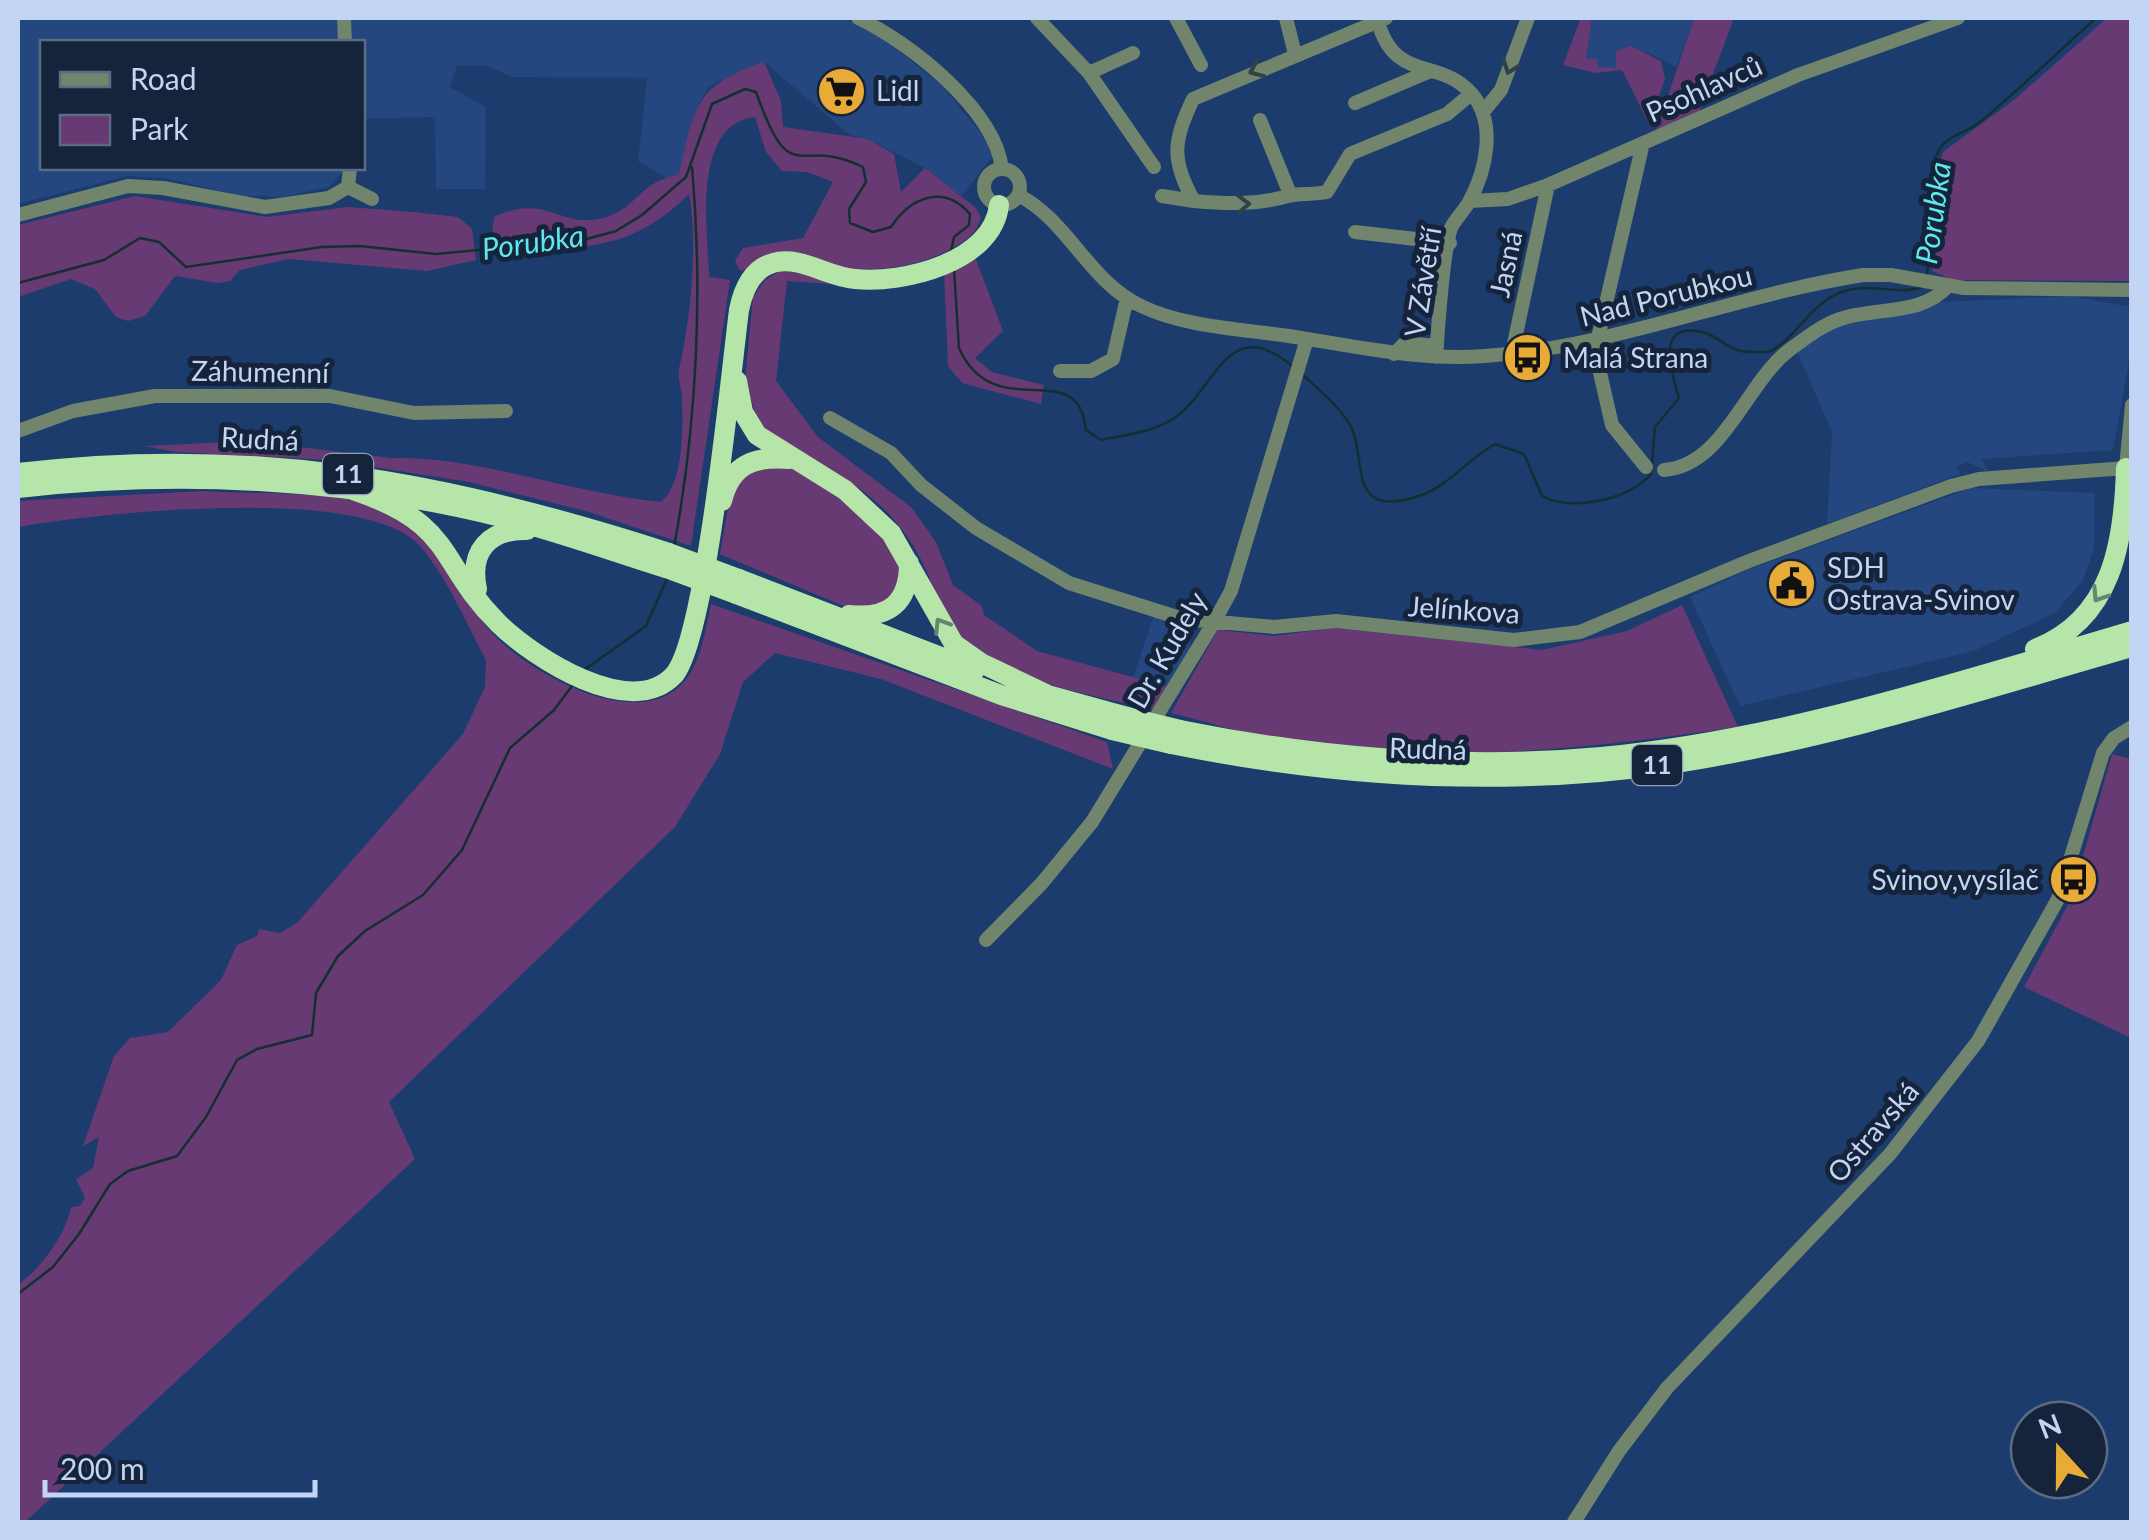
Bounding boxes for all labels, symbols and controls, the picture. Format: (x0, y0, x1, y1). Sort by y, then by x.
legend (40, 40, 365, 170)
street label: Psohlavců (1640, 47, 1767, 129)
one-way arrow (1501, 58, 1522, 75)
one-way arrow (1248, 59, 1266, 79)
text: Road (130, 60, 197, 96)
supermarket icon: Lidl (815, 65, 867, 117)
place label: Lidl (876, 73, 919, 107)
text: Park (130, 110, 189, 146)
water label: Porubka (1907, 159, 1957, 266)
one-way arrow (1236, 193, 1252, 214)
water label: Porubka (479, 216, 586, 266)
street label: V Závětří (1397, 223, 1448, 339)
street label: Jasná (1481, 228, 1529, 300)
street label: Nad Porubkou (1576, 257, 1755, 333)
bus stop icon: Malá Strana (1502, 332, 1554, 384)
place label: Malá Strana (1563, 340, 1708, 374)
street label: Záhumenní (191, 353, 330, 389)
street label: Rudná (220, 419, 300, 457)
road number: 11 (323, 454, 373, 494)
place label: SDH Ostrava-Svinov (1827, 550, 2015, 616)
public building icon: SDH Ostrava-Svinov (1766, 558, 1818, 610)
one-way arrow (2093, 583, 2111, 602)
street label: Dr. Kudely (1119, 585, 1213, 714)
street label: Jelínkova (1407, 588, 1521, 630)
one-way arrow (935, 618, 954, 636)
street label: Rudná (1389, 730, 1468, 766)
road number: 11 (1632, 745, 1682, 785)
bus stop icon: Svinov,vysílač (2048, 854, 2100, 906)
place label: Svinov,vysílač (1872, 862, 2039, 896)
street label: Ostravská (1819, 1074, 1925, 1189)
north arrow (2009, 1400, 2109, 1500)
text: N (2034, 1406, 2066, 1445)
scale bar (45, 1435, 315, 1497)
text: 200 m (60, 1450, 145, 1486)

